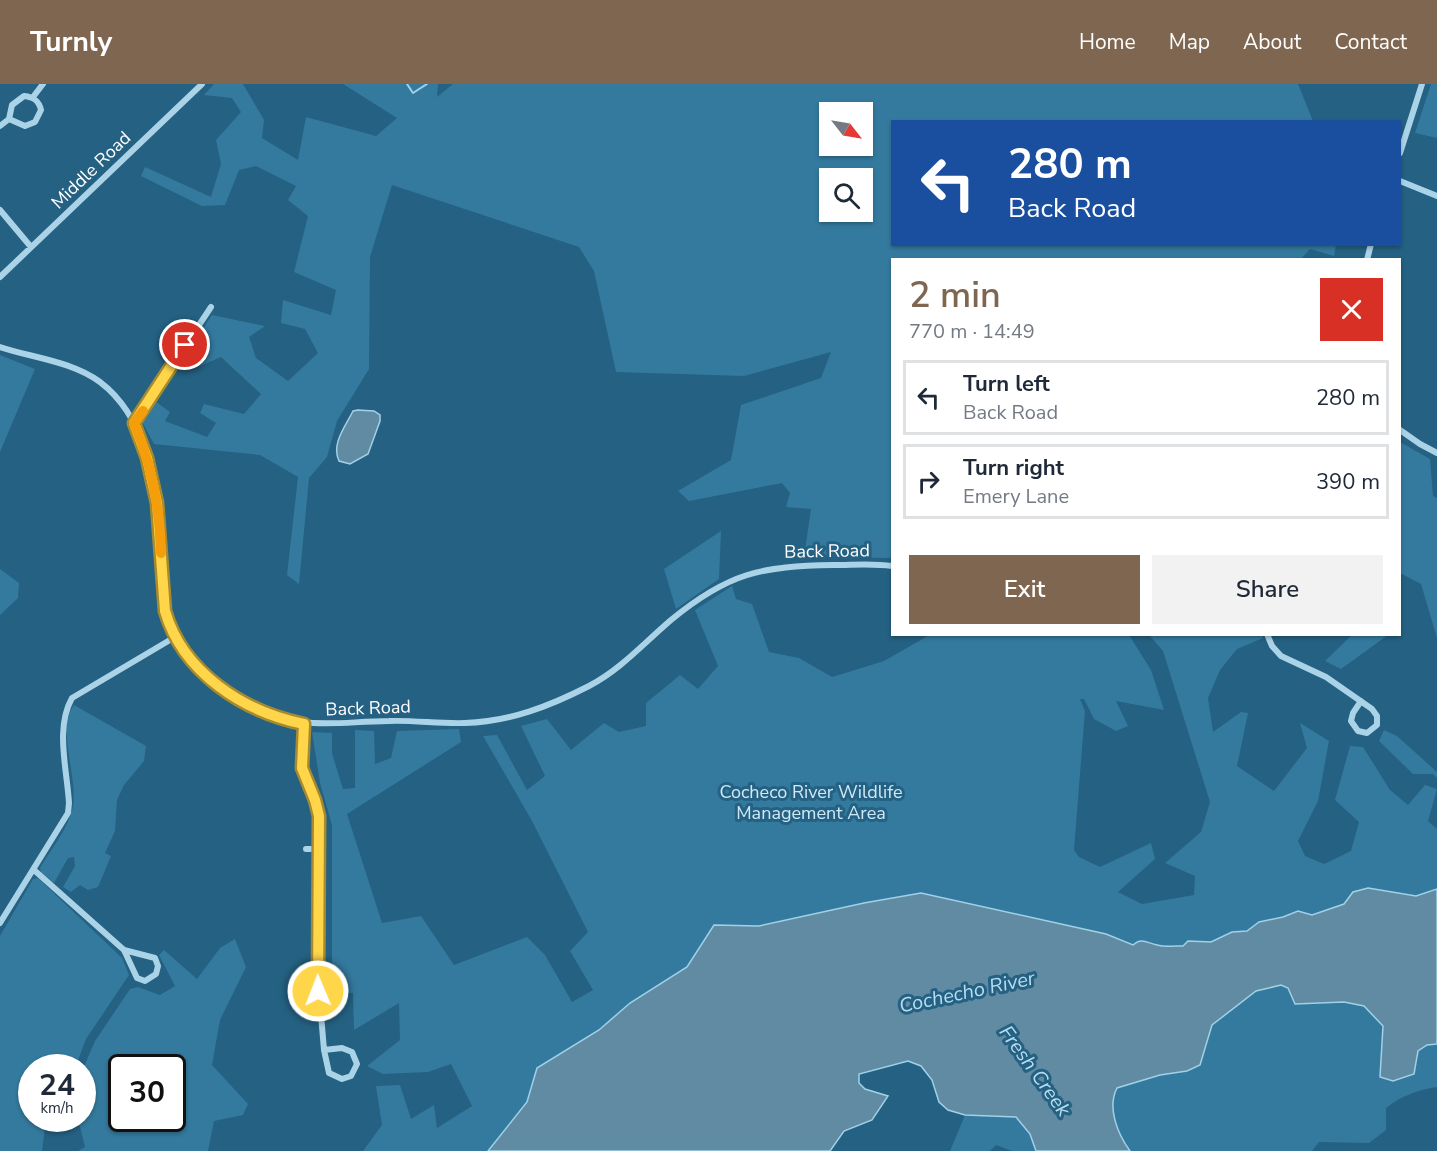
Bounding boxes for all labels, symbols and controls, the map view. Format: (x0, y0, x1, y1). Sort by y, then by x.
text: Turnly (30, 23, 112, 61)
text: Home (1079, 28, 1136, 56)
text: Map (1169, 28, 1210, 56)
text: About (1243, 28, 1301, 56)
text: Contact (1334, 28, 1407, 56)
north arrow (819, 102, 873, 156)
map controls (819, 102, 873, 222)
street label: Middle Road (46, 126, 136, 214)
text: 280 m (1008, 136, 1132, 193)
icon: left (909, 144, 987, 222)
button: search (819, 168, 873, 222)
text: Back Road (1008, 190, 1136, 227)
text: 2 min (909, 271, 1001, 320)
button: close (1320, 278, 1383, 341)
text: 770 m · 14:49 (909, 318, 1035, 345)
pin (159, 319, 210, 370)
icon: arrive (168, 328, 201, 361)
text: Turn left (963, 369, 1050, 399)
icon: left (912, 381, 945, 414)
text: 280 m (1316, 383, 1380, 413)
text: Back Road (963, 399, 1058, 426)
text: Turn right (963, 453, 1064, 483)
icon: right (912, 465, 945, 498)
text: 390 m (1316, 467, 1380, 497)
text: Emery Lane (963, 483, 1069, 510)
street label: Back Road (784, 538, 870, 564)
button: Exit (909, 555, 1140, 624)
button: Share (1152, 555, 1383, 624)
street label: Back Road (325, 695, 411, 721)
park label: Cocheco River Wildlife Management Area (720, 780, 902, 825)
position arrow (286, 959, 350, 1023)
water label: Cochecho River (897, 964, 1038, 1020)
water label: Fresh Creek (993, 1020, 1078, 1123)
speed limit sign: 30 (108, 1054, 186, 1132)
text: 24 (39, 1065, 75, 1106)
text: km/h (40, 1098, 74, 1118)

